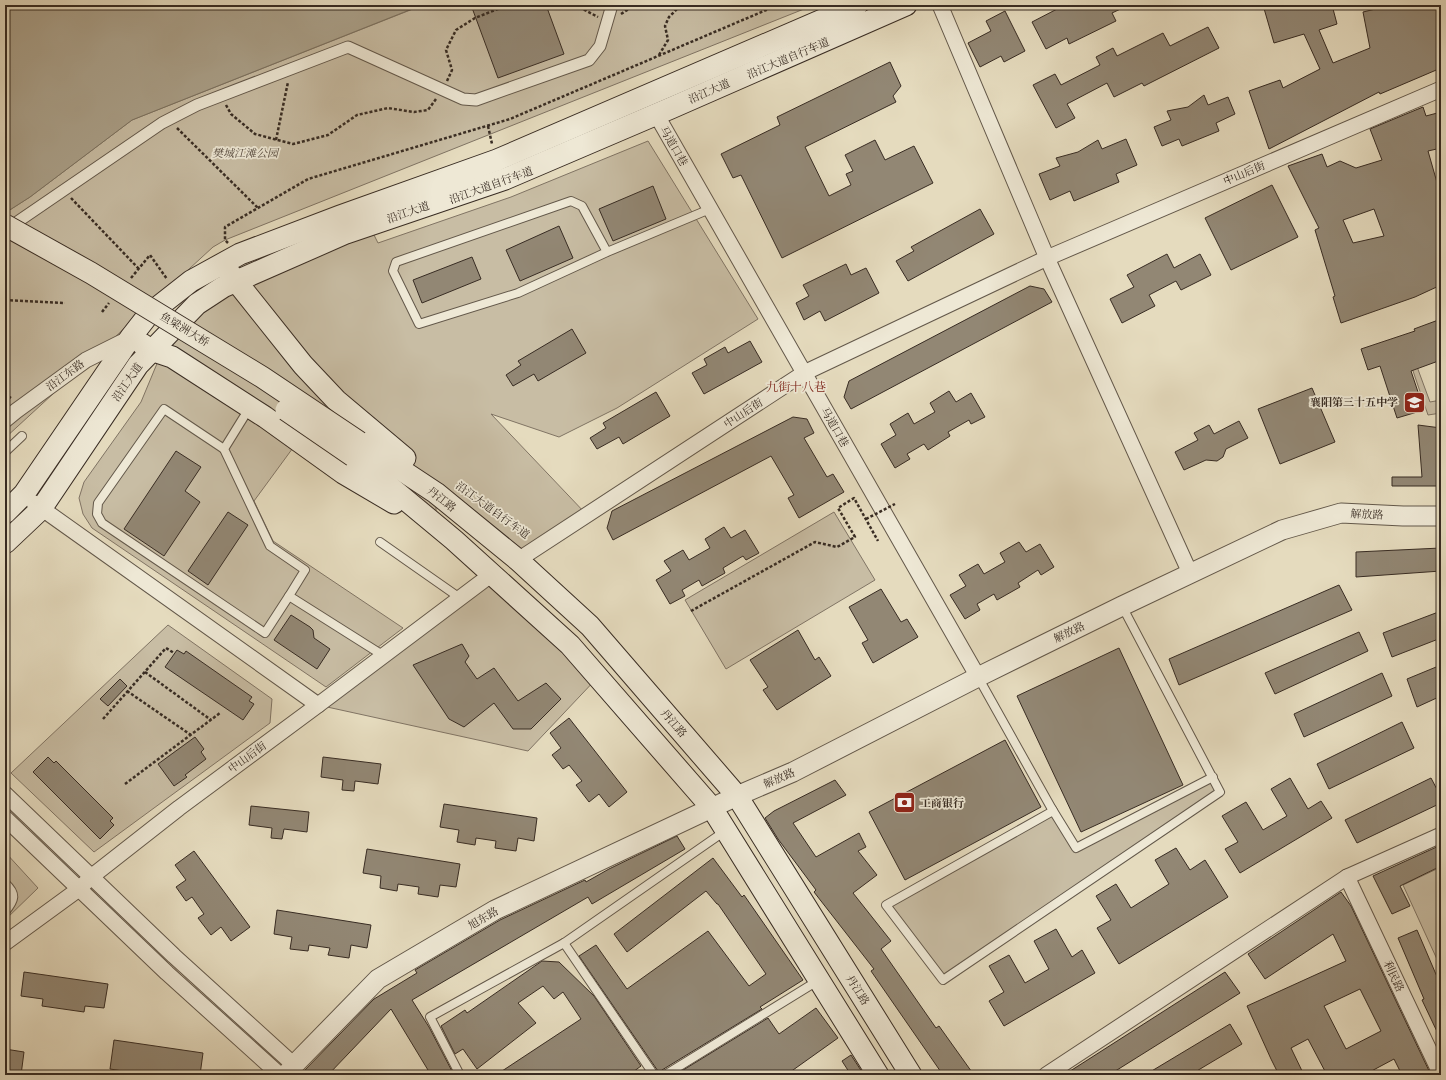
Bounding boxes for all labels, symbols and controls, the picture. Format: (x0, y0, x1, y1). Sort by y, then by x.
street label: 沿江大道自行车道 (745, 34, 831, 82)
street label: 沿江大道 (686, 76, 732, 106)
street label: 马道口巷 (657, 123, 691, 169)
park label: 樊城江滩公园 (212, 146, 280, 160)
street label: 中山后街 (1221, 158, 1267, 188)
street label: 沿江大道自行车道 (447, 163, 535, 207)
street label: 沿江大道 (385, 198, 431, 226)
street label: 鱼梁洲大桥 (158, 309, 212, 349)
street label: 沿江东路 (43, 356, 87, 394)
street label: 沿江大道 (109, 360, 145, 404)
district label: 九街十八巷 (766, 379, 826, 394)
school or university icon: 襄阳第三十五中学 (1401, 389, 1427, 415)
street label: 中山后街 (721, 395, 765, 431)
place label: 襄阳第三十五中学 (1310, 395, 1398, 409)
street label: 马道口巷 (818, 404, 852, 450)
street label: 沿江大道自行车道 (453, 478, 533, 542)
street label: 丹江路 (425, 483, 459, 515)
street label: 解放路 (1350, 506, 1384, 522)
street label: 解放路 (1051, 618, 1087, 646)
street label: 丹江路 (658, 706, 690, 740)
street label: 中山后街 (225, 738, 269, 776)
street label: 解放路 (761, 765, 797, 791)
bank icon: 工商银行 (891, 790, 917, 816)
place label: 工商银行 (920, 796, 964, 810)
street label: 旭东路 (465, 904, 501, 932)
street label: 利民路 (1381, 958, 1407, 994)
street label: 丹江路 (843, 972, 873, 1008)

